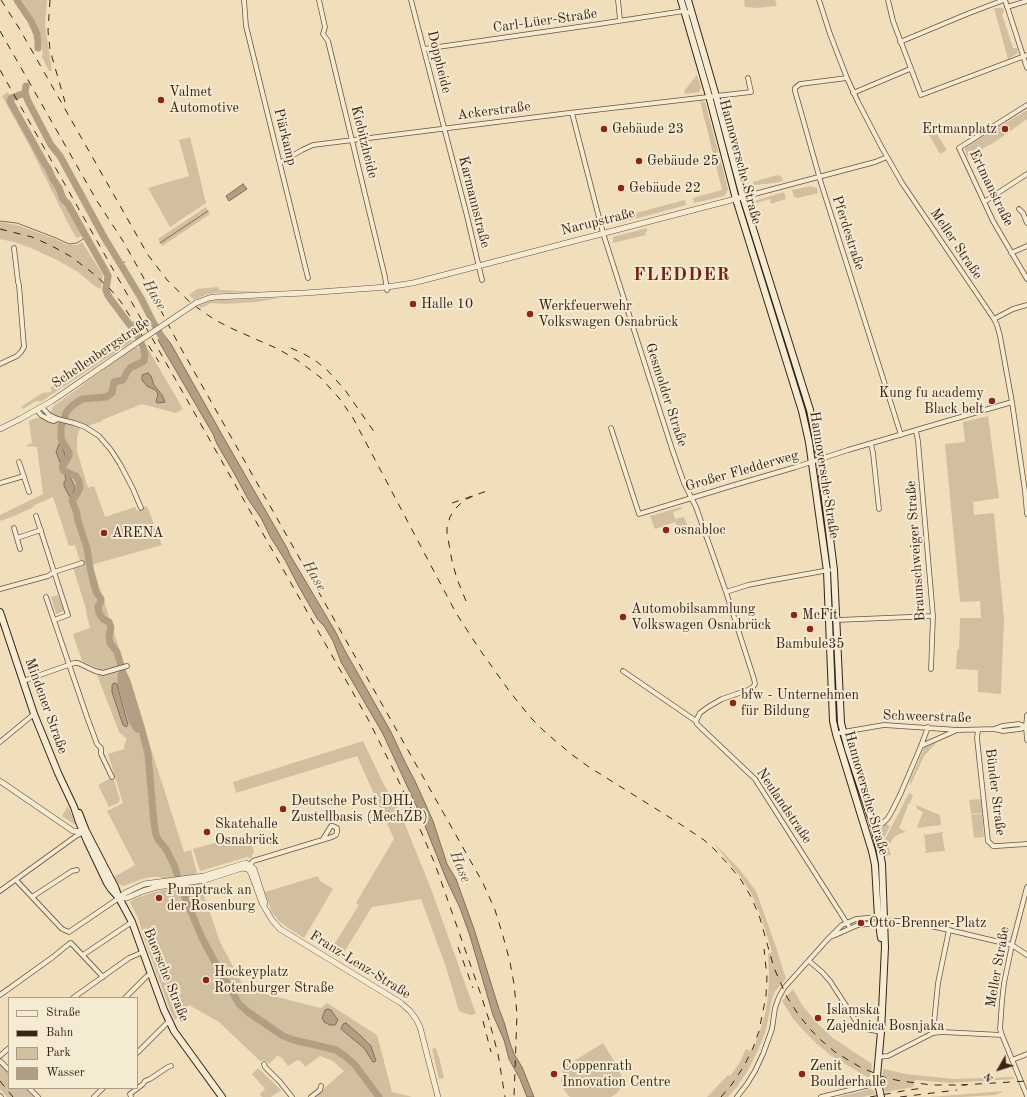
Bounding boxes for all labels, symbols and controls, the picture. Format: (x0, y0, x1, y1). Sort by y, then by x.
street label: Carl-Lüer-Straße (492, 5, 598, 37)
street label: Doppheide (423, 29, 455, 95)
place label: Valmet Automotive (169, 84, 239, 116)
marker: Valmet Automotive (156, 95, 166, 105)
street label: Ackerstraße (456, 98, 532, 124)
street label: Hannoversche Straße (715, 98, 765, 226)
street label: Kiebitzheide (347, 104, 381, 180)
street label: Piärkamp (270, 107, 300, 167)
place label: Gebäude 23 (612, 121, 684, 137)
place label: Ertmanplatz (922, 121, 997, 137)
marker: Gebäude 23 (599, 124, 609, 134)
marker: Ertmanplatz (1000, 124, 1010, 134)
street label: Ertmanstraße (965, 147, 1017, 229)
place label: Gebäude 25 (647, 153, 719, 169)
street label: Karmannstraße (455, 154, 493, 250)
marker: Gebäude 25 (634, 156, 644, 166)
place label: Gebäude 22 (629, 180, 701, 196)
marker: Gebäude 22 (616, 183, 626, 193)
street label: Pferdestraße (828, 194, 868, 272)
street label: Narupstraße (559, 205, 637, 239)
street label: Meller Straße (926, 205, 986, 283)
district label: FLEDDER (633, 264, 731, 286)
water label: Hase (138, 276, 170, 314)
place label: Halle 10 (421, 296, 473, 312)
place label: Werkfeuerwehr Volkswagen Osnabrück (538, 298, 678, 330)
marker: Halle 10 (408, 299, 418, 309)
marker: Werkfeuerwehr Volkswagen Osnabrück (525, 309, 535, 319)
street label: Schellenbergstraße (49, 314, 153, 392)
street label: Gesmolder Straße (641, 341, 691, 449)
place label: Kung fu academy Black belt (879, 385, 984, 418)
marker: Kung fu academy Black belt (987, 396, 997, 406)
street label: Hannoversche Straße (806, 410, 842, 540)
street label: Großer Fledderweg (683, 447, 801, 495)
street label: Braunschweiger Straße (903, 480, 929, 622)
place label: osnabloc (674, 522, 725, 538)
place label: ARENA (112, 525, 163, 541)
marker: osnabloc (661, 525, 671, 535)
marker: ARENA (99, 528, 109, 538)
water label: Hase (298, 557, 330, 595)
place label: Automobilsammlung Volkswagen Osnabrück (631, 601, 771, 634)
place label: McFit (802, 607, 838, 623)
marker: McFit (789, 610, 799, 620)
marker: Automobilsammlung Volkswagen Osnabrück (618, 612, 628, 622)
marker: Bambule35 (805, 624, 815, 634)
place label: Bambule35 (776, 636, 844, 652)
street label: Mindener Straße (21, 656, 71, 756)
place label: bfw - Unternehmen für Bildung (741, 687, 859, 720)
marker: bfw - Unternehmen für Bildung (728, 698, 738, 708)
street label: Schweerstraße (882, 707, 972, 727)
street label: Hannoversche Straße (840, 729, 892, 857)
street label: Bünder Straße (981, 747, 1009, 837)
street label: Neulandstraße (753, 765, 815, 847)
place label: Deutsche Post DHL Zustellbasis (MechZB) (291, 793, 428, 826)
marker: Deutsche Post DHL Zustellbasis (MechZB) (278, 804, 288, 814)
place label: Skatehalle Osnabrück (215, 816, 279, 848)
marker: Skatehalle Osnabrück (202, 827, 212, 837)
water label: Hase (445, 849, 475, 885)
place label: Pumptrack an der Rosenburg (167, 882, 255, 914)
marker: Pumptrack an der Rosenburg (154, 893, 164, 903)
place label: Otto-Brenner-Platz (869, 915, 986, 931)
marker: Otto-Brenner-Platz (856, 918, 866, 928)
street label: Meller Straße (983, 925, 1013, 1009)
street label: Buersche Straße (140, 926, 192, 1024)
street label: Franz-Lenz-Straße (306, 927, 414, 1003)
place label: Hockeyplatz Rotenburger Straße (214, 964, 334, 996)
marker: Hockeyplatz Rotenburger Straße (201, 975, 211, 985)
legend (8, 997, 138, 1089)
place label: Islamska Zajednica Bosnjaka (826, 1002, 944, 1034)
text: Straße (46, 1007, 80, 1019)
marker: Islamska Zajednica Bosnjaka (813, 1013, 823, 1023)
text: Bahn (46, 1027, 73, 1039)
text: Park (46, 1047, 71, 1059)
north arrow (979, 1049, 1019, 1089)
place label: Coppenrath Innovation Centre (562, 1058, 670, 1090)
place label: Zenit Boulderhalle (810, 1058, 886, 1090)
text: Wasser (46, 1067, 85, 1079)
marker: Coppenrath Innovation Centre (549, 1069, 559, 1079)
marker: Zenit Boulderhalle (797, 1069, 807, 1079)
text: N (982, 1070, 996, 1084)

